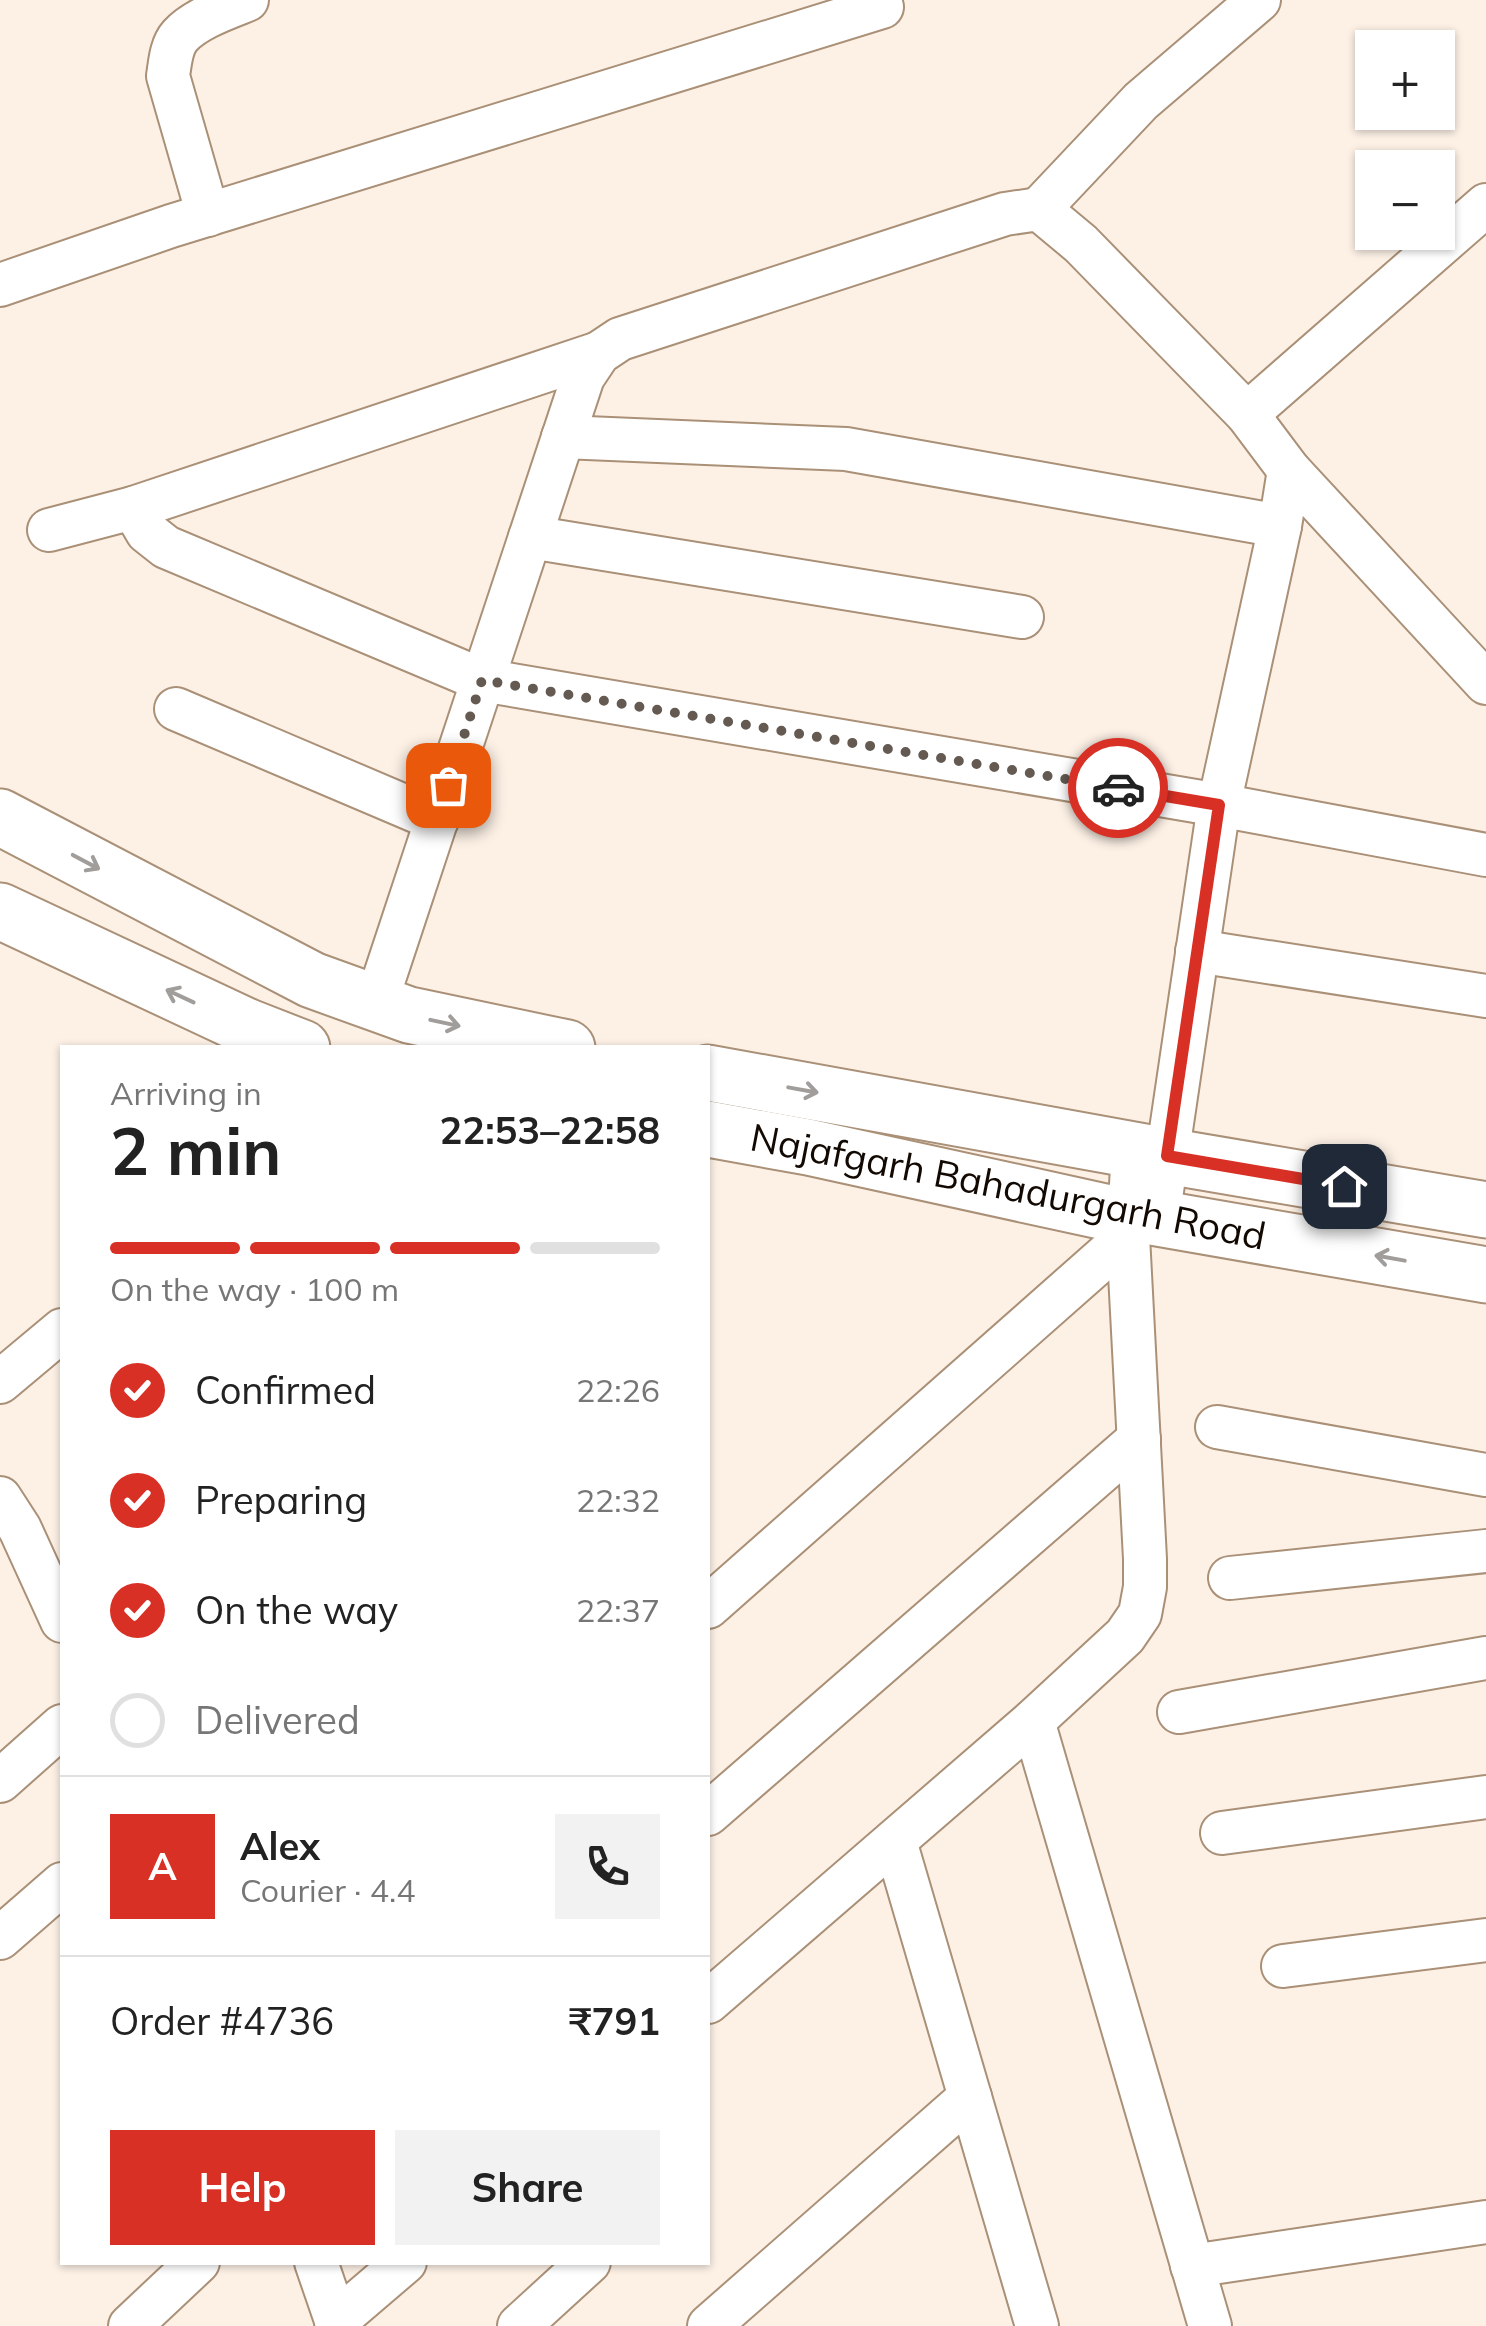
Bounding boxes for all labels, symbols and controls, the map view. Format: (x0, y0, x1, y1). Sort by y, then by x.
map controls (1355, 30, 1455, 250)
button: + (1355, 30, 1455, 130)
button: − (1355, 150, 1455, 250)
courier (1068, 738, 1168, 838)
pin (406, 743, 491, 828)
icon: bag (421, 758, 476, 813)
icon: car (1091, 761, 1146, 816)
one-way arrow (71, 853, 101, 872)
one-way arrow (166, 985, 196, 1004)
one-way arrow (428, 1015, 460, 1033)
text: Arriving in (110, 1073, 262, 1113)
one-way arrow (787, 1081, 819, 1100)
text: 22:53–22:58 (440, 1106, 660, 1154)
text: 2 min (110, 1110, 281, 1191)
street label: Najafgarh Bahadurgarh Road (746, 1112, 1270, 1260)
pin (1302, 1144, 1387, 1229)
icon: home (1317, 1159, 1372, 1214)
one-way arrow (1374, 1248, 1407, 1267)
text: On the way · 100 m (110, 1269, 399, 1309)
icon: check (110, 1363, 165, 1418)
text: Confirmed (195, 1366, 376, 1414)
text: 22:26 (576, 1370, 660, 1410)
icon: check (110, 1473, 165, 1528)
text: Preparing (195, 1476, 367, 1524)
text: 22:32 (576, 1480, 660, 1520)
icon: check (110, 1583, 165, 1638)
text: On the way (195, 1586, 398, 1634)
text: 22:37 (576, 1590, 660, 1630)
text: Delivered (195, 1696, 360, 1744)
button: phone (555, 1814, 660, 1919)
text: Alex (240, 1822, 320, 1870)
text: A (148, 1842, 177, 1890)
text: Courier · 4.4 (240, 1870, 416, 1910)
text: Order #4736 (110, 1997, 334, 2045)
text: ₹791 (569, 1997, 660, 2045)
button: Help (110, 2130, 375, 2245)
button: Share (395, 2130, 660, 2245)

